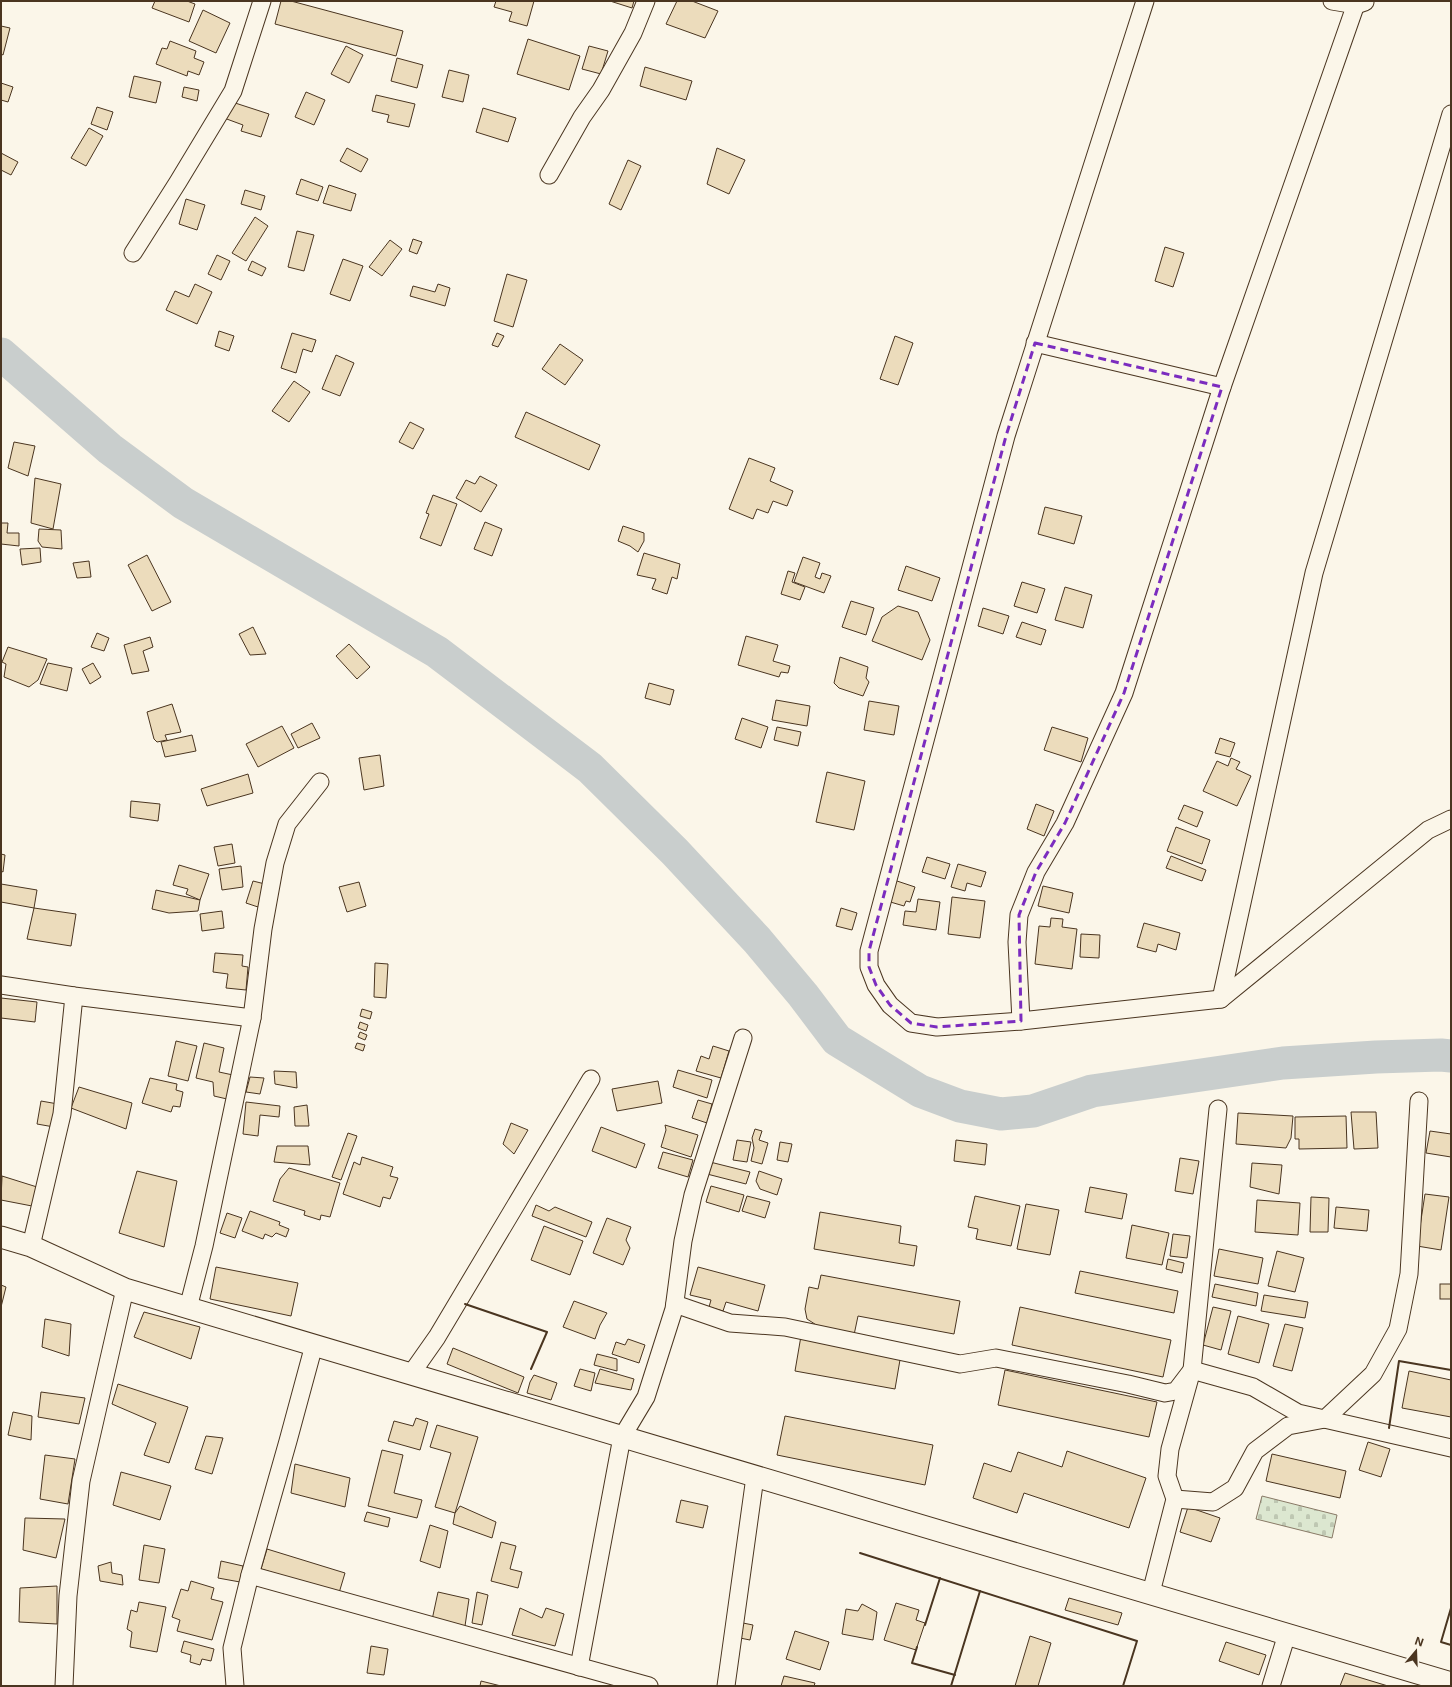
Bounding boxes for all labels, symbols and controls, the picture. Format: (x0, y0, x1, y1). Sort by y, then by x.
north arrow (1396, 1631, 1436, 1671)
text: N (1413, 1634, 1426, 1650)

